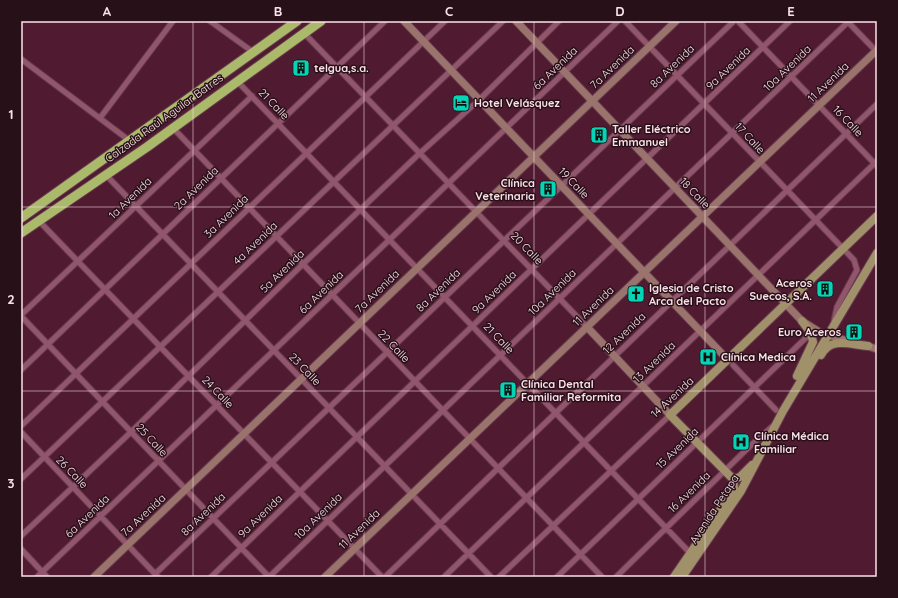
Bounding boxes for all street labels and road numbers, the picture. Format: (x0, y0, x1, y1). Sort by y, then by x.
street label: 8a Avenida (647, 41, 697, 91)
street label: 7a Avenida (587, 42, 637, 92)
street label: 10a Avenida (760, 42, 814, 94)
street label: 6a Avenida (530, 43, 580, 93)
street label: 9a Avenida (703, 43, 753, 93)
street label: 11 Avenida (804, 59, 852, 105)
street label: Calzada Raúl Aguilar Batres (102, 71, 226, 165)
street label: 21 Calle (256, 85, 292, 123)
street label: 16 Calle (830, 102, 866, 140)
street label: 17 Calle (732, 119, 768, 157)
street label: 2a Avenida (171, 163, 221, 213)
street label: 19 Calle (556, 164, 592, 202)
street label: 1a Avenida (106, 174, 154, 222)
street label: 18 Calle (677, 174, 713, 212)
street label: 3a Avenida (201, 191, 251, 241)
street label: 4a Avenida (230, 218, 280, 268)
street label: 20 Calle (508, 229, 546, 267)
street label: 5a Avenida (257, 246, 307, 296)
street label: 8a Avenida (413, 265, 463, 315)
street label: 7a Avenida (352, 266, 402, 316)
street label: 10a Avenida (525, 266, 579, 318)
street label: 6a Avenida (296, 267, 346, 317)
street label: 9a Avenida (469, 267, 519, 317)
street label: 11 Avenida (569, 283, 617, 329)
street label: 12 Avenida (600, 309, 648, 357)
street label: 21 Calle (481, 319, 517, 357)
street label: 22 Calle (375, 327, 413, 365)
street label: 13 Avenida (630, 338, 678, 386)
street label: 23 Calle (286, 350, 324, 388)
street label: 24 Calle (199, 373, 237, 411)
street label: 14 Avenida (648, 374, 696, 420)
street label: 25 Calle (133, 421, 171, 459)
street label: 15 Avenida (653, 424, 701, 472)
street label: 26 Calle (53, 453, 91, 491)
street label: 16 Avenida (665, 468, 713, 516)
street label: Avenida Petapa (686, 472, 742, 546)
street label: 8a Avenida (178, 489, 228, 539)
street label: 10a Avenida (291, 490, 345, 542)
street label: 6a Avenida (62, 491, 112, 541)
street label: 7a Avenida (118, 491, 168, 539)
street label: 9a Avenida (235, 491, 285, 541)
street label: 11 Avenida (335, 506, 383, 552)

